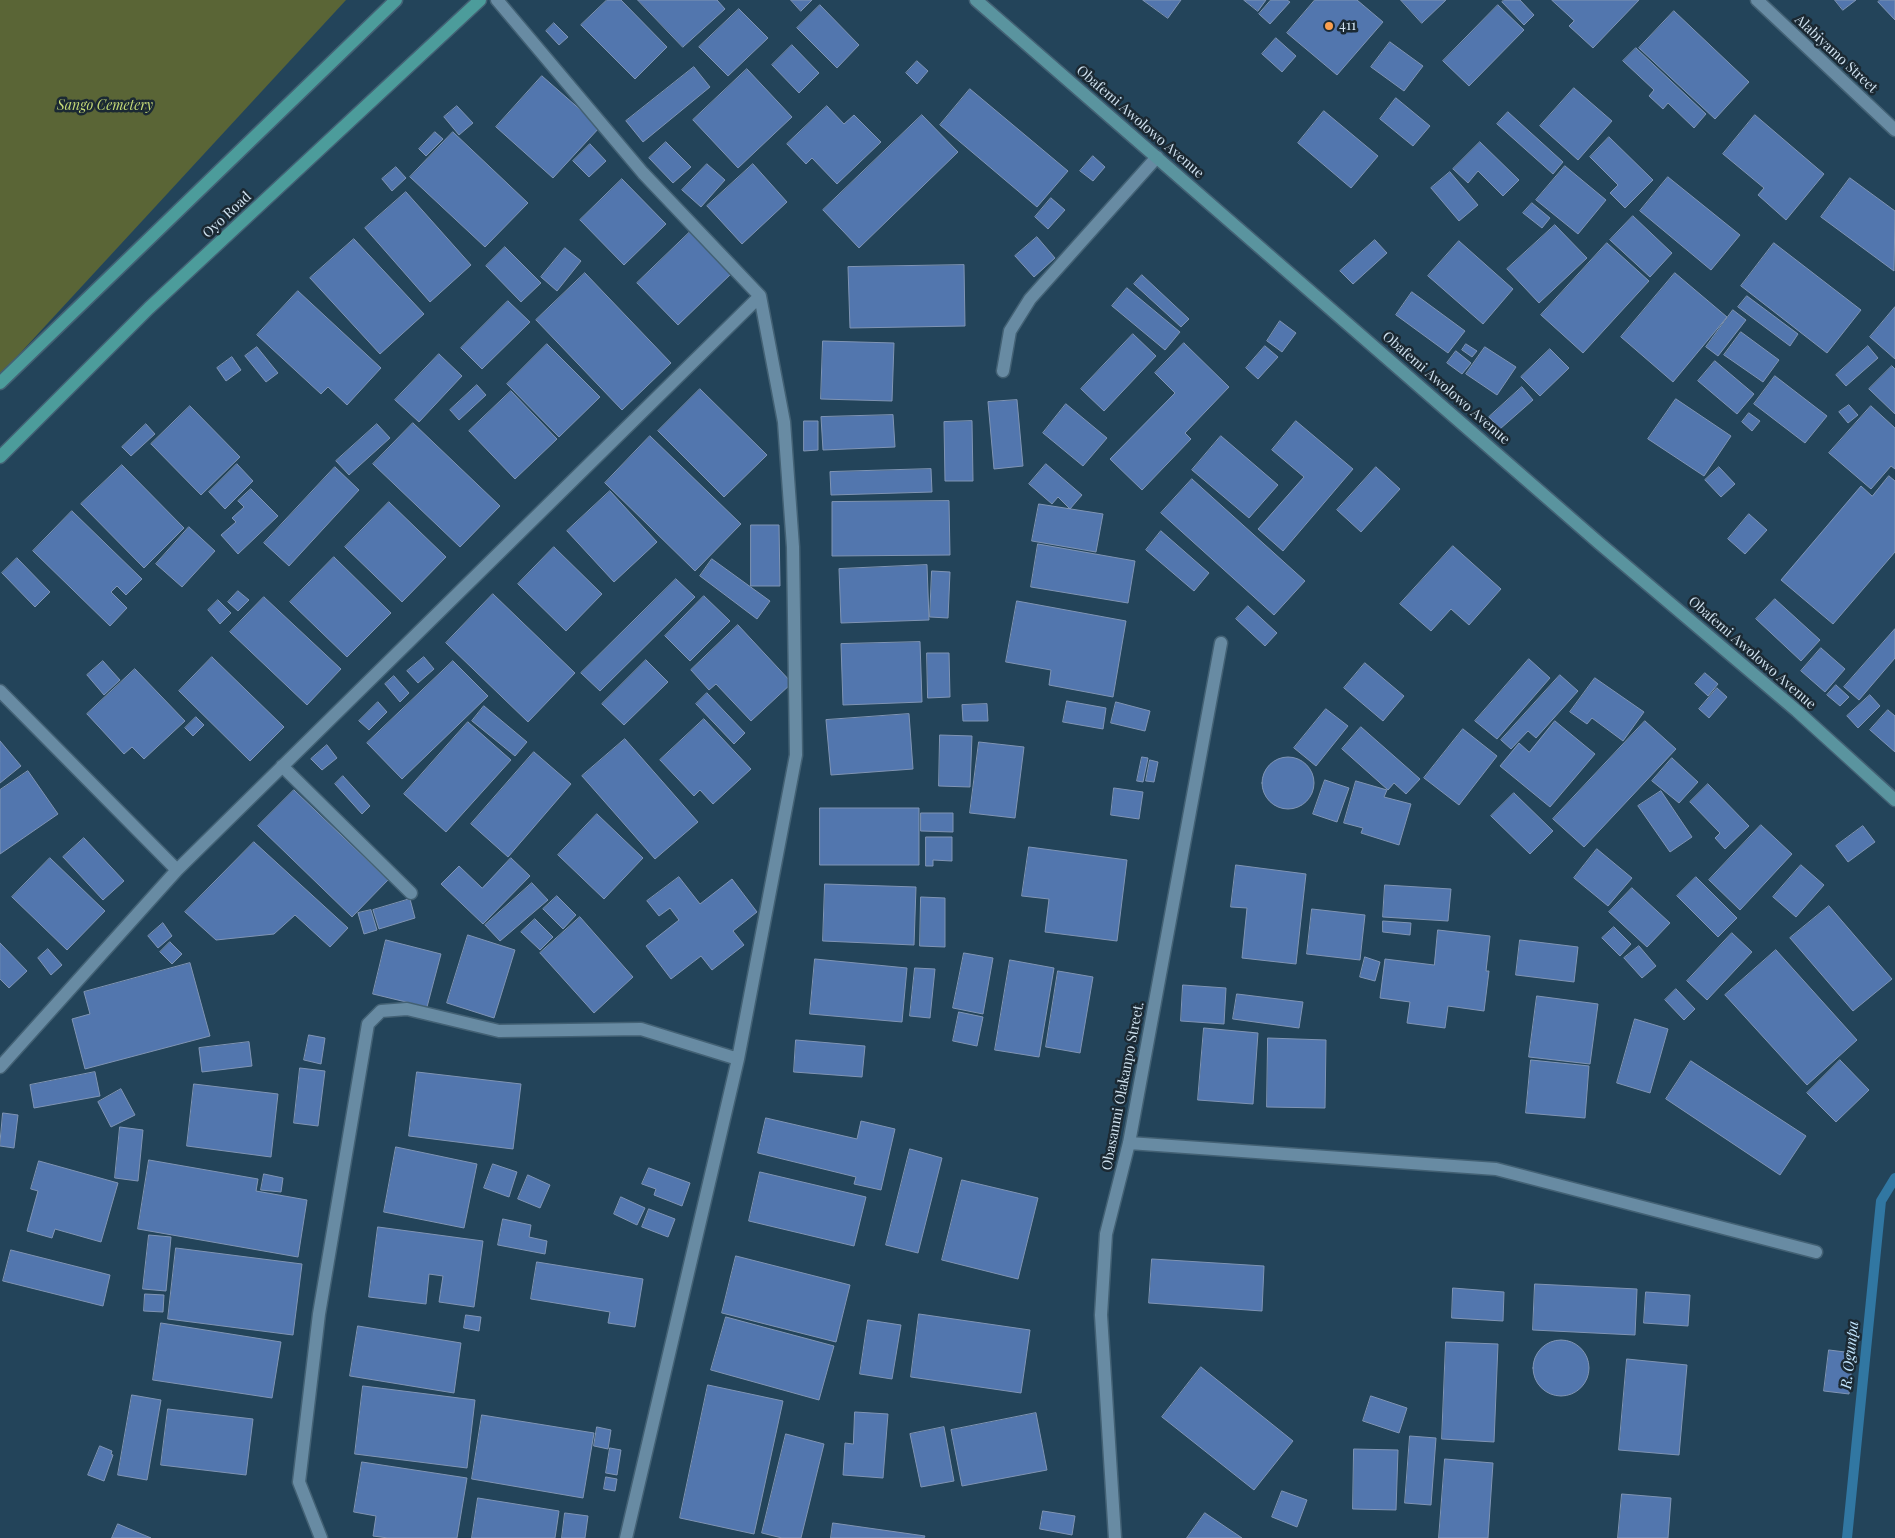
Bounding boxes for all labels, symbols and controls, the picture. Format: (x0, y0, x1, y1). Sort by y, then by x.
street label: Alabiyamo Street (1791, 11, 1881, 97)
place label: 411 (1339, 18, 1356, 34)
marker: 411 (1323, 20, 1335, 32)
street label: Obafemi Awolowo Avenue (1073, 62, 1207, 182)
park label: Sango Cemetery (57, 98, 153, 114)
street label: Oyo Road (199, 188, 255, 242)
street label: Obafemi Awolowo Avenue (1379, 328, 1513, 448)
street label: Obafemi Awolowo Avenue (1685, 593, 1819, 713)
street label: Obasanmi Olakanpo Street. (1098, 1000, 1148, 1172)
water label: R. Ogunpa (1837, 1320, 1863, 1390)

